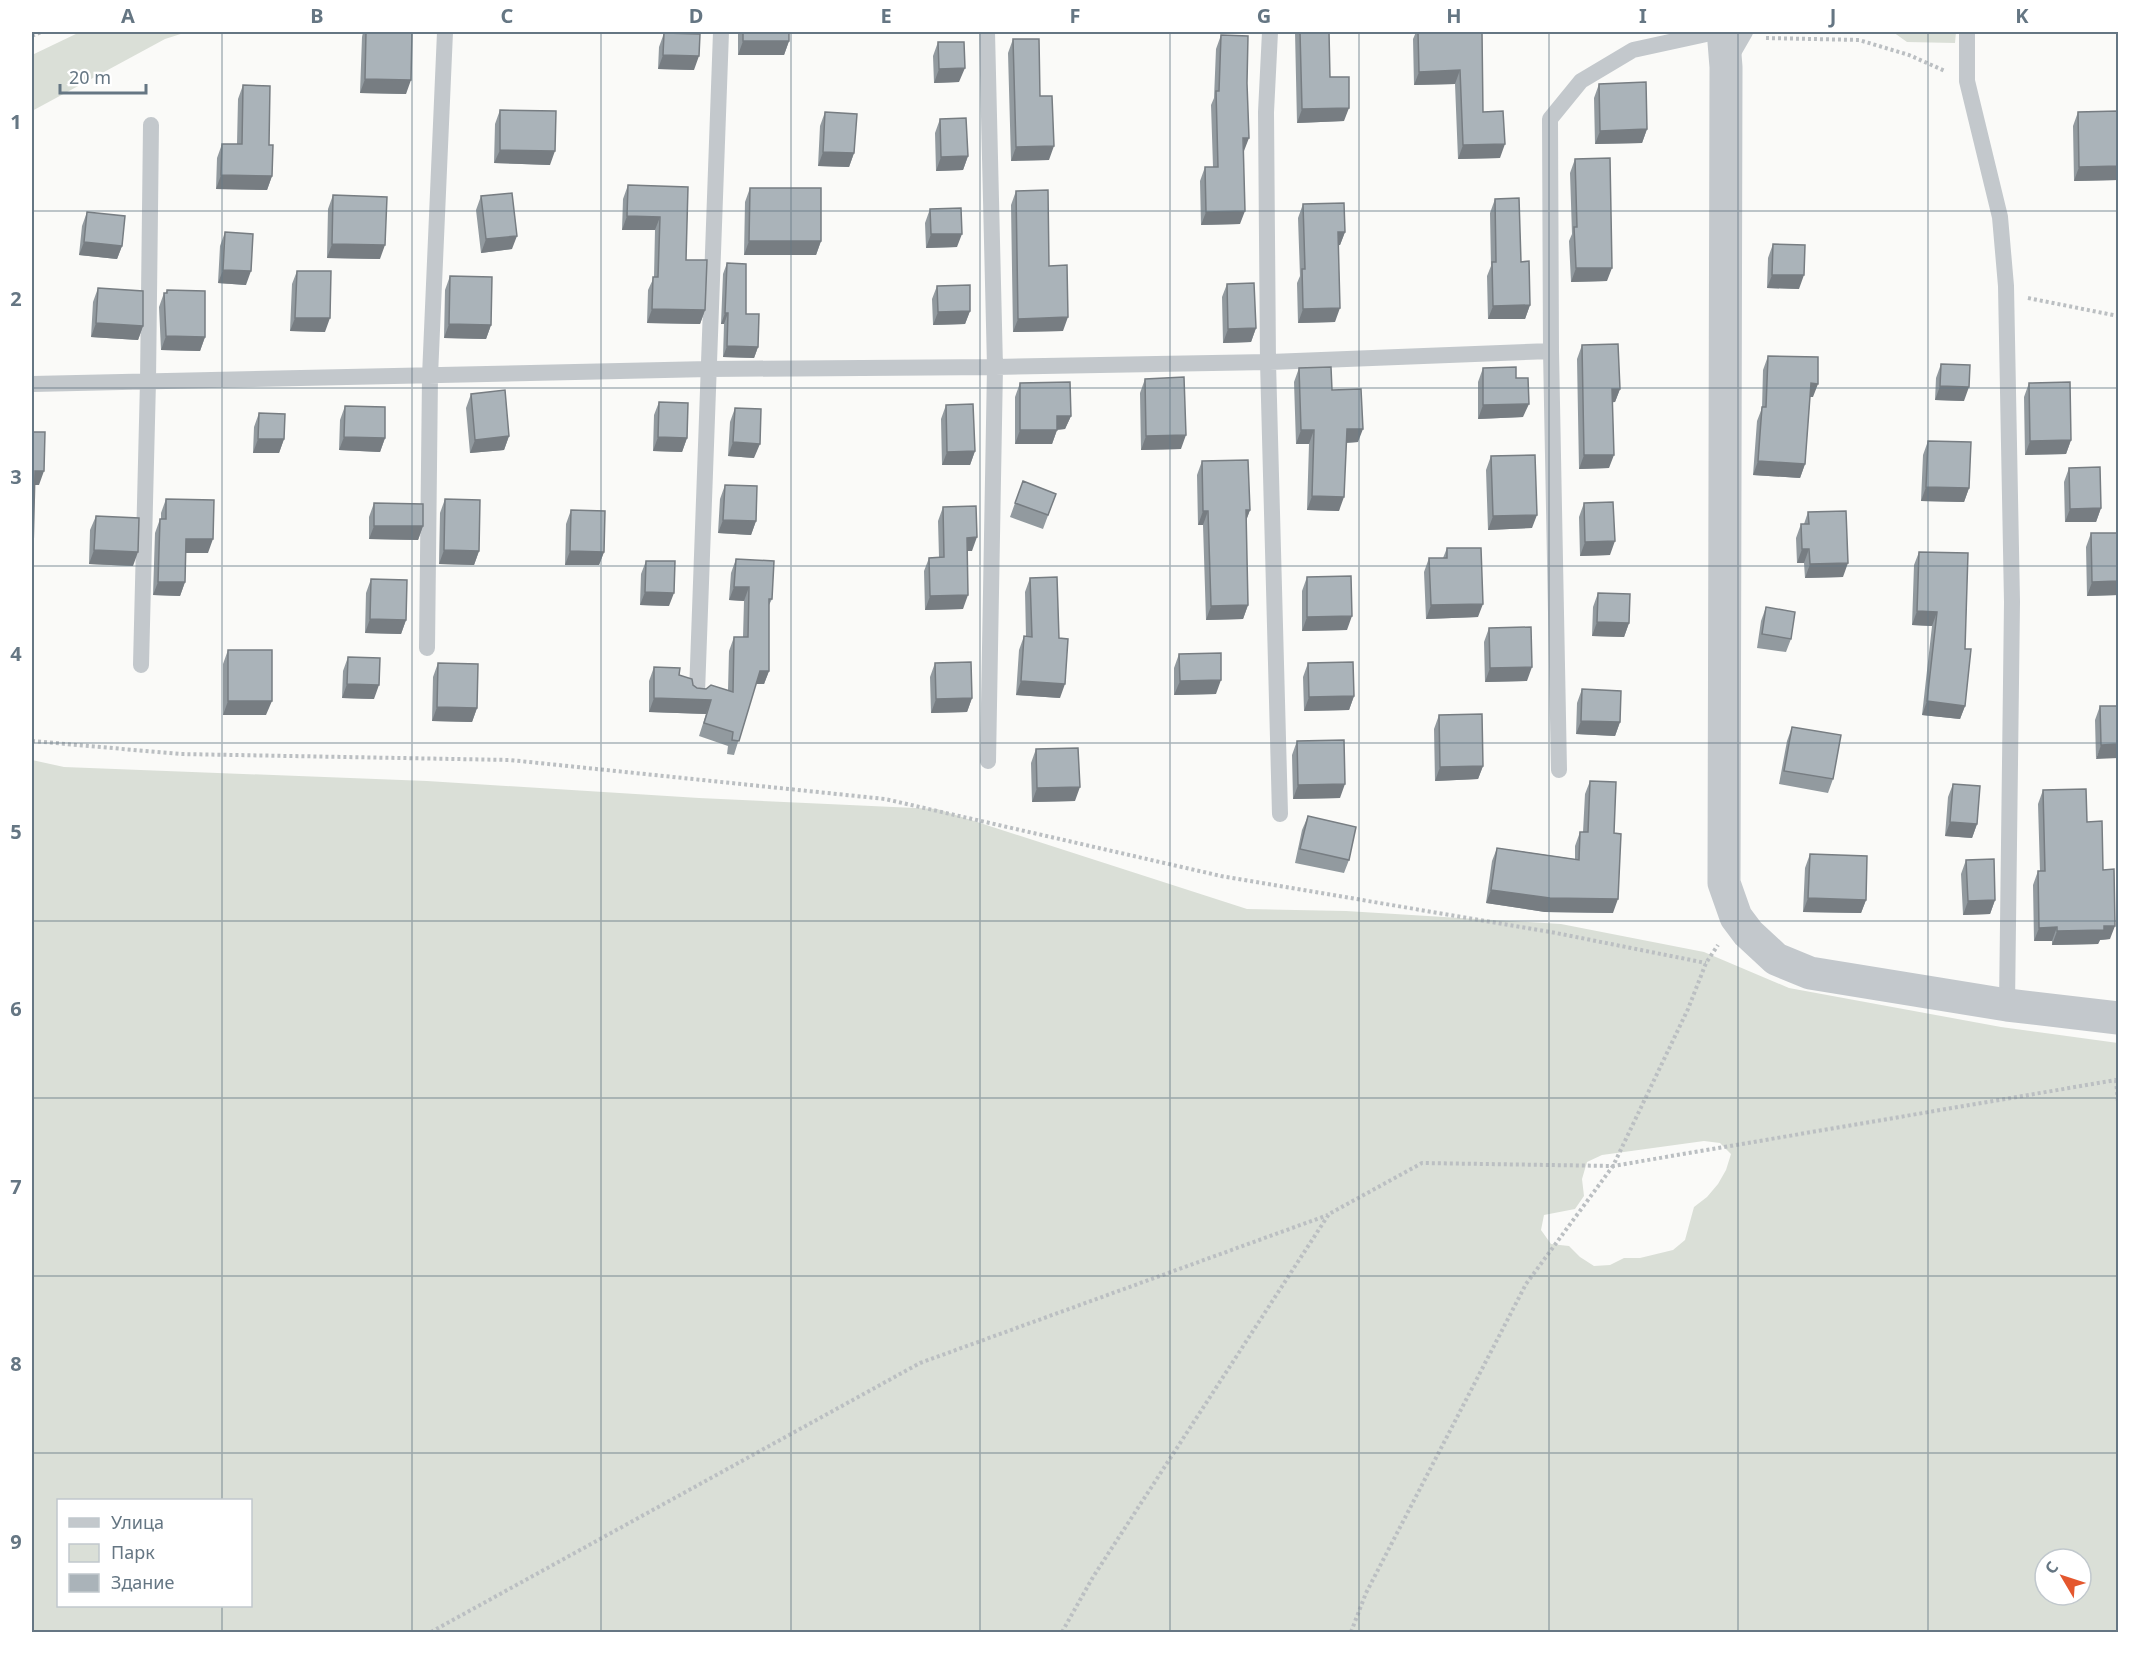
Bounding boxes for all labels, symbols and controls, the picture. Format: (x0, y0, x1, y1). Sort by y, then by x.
text: A (121, 2, 135, 29)
text: B (310, 2, 324, 29)
text: C (501, 2, 514, 29)
text: D (689, 2, 703, 29)
text: E (880, 2, 892, 29)
text: F (1070, 2, 1080, 29)
text: G (1257, 2, 1271, 29)
text: H (1446, 2, 1462, 29)
text: I (1639, 2, 1647, 29)
text: J (1828, 2, 1836, 29)
text: K (2015, 2, 2029, 29)
scale bar (60, 57, 146, 95)
text: 20 m (69, 65, 111, 89)
text: 1 (10, 108, 22, 135)
text: 2 (10, 285, 22, 312)
text: 3 (10, 463, 22, 490)
text: 4 (10, 640, 22, 667)
text: 5 (10, 818, 22, 845)
text: 6 (10, 995, 22, 1022)
text: 7 (10, 1173, 22, 1200)
text: 8 (10, 1350, 22, 1377)
legend (57, 1499, 252, 1607)
text: Улица (111, 1510, 164, 1534)
text: 9 (10, 1528, 22, 1555)
text: Парк (111, 1540, 155, 1564)
north arrow (2033, 1547, 2093, 1607)
text: С (2040, 1557, 2063, 1578)
text: Здание (111, 1570, 175, 1594)

